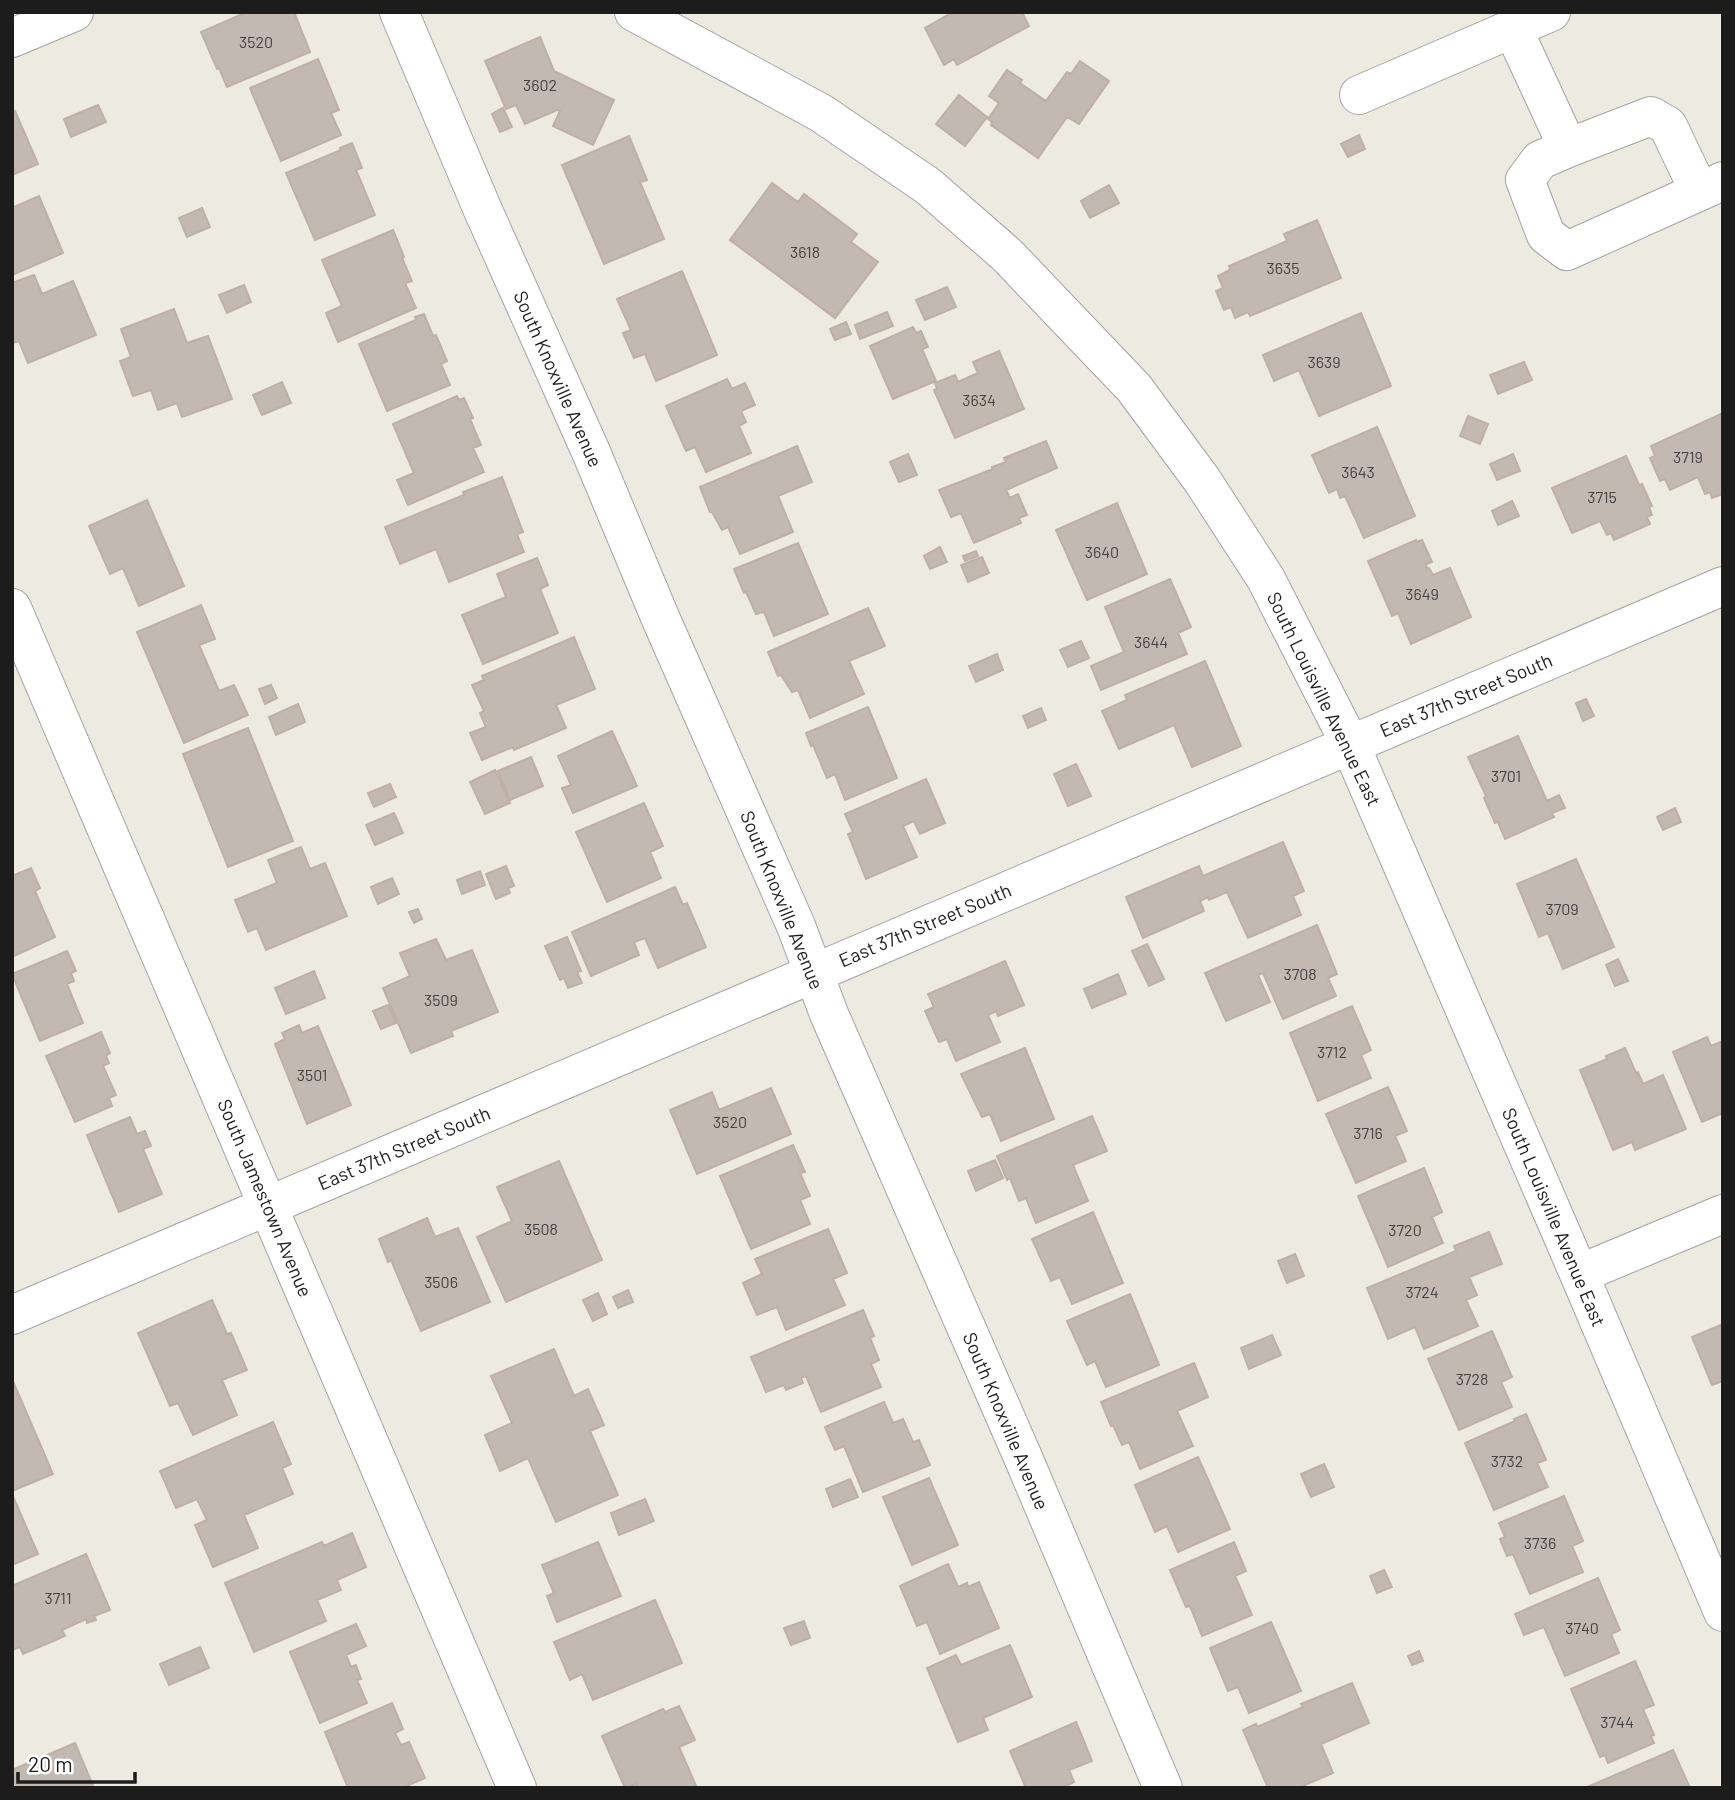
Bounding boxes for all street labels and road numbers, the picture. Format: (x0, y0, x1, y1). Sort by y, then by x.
street label: South Knoxville Avenue (509, 287, 608, 470)
street label: South Louisville Avenue East (1263, 588, 1386, 810)
street label: East 37th Street South (1376, 648, 1556, 741)
street label: South Knoxville Avenue (736, 807, 829, 992)
street label: East 37th Street South (835, 878, 1015, 971)
street label: South Jamestown Avenue (213, 1095, 318, 1300)
street label: East 37th Street South (314, 1101, 494, 1194)
street label: South Louisville Avenue East (1498, 1104, 1611, 1330)
street label: South Knoxville Avenue (959, 1329, 1054, 1513)

